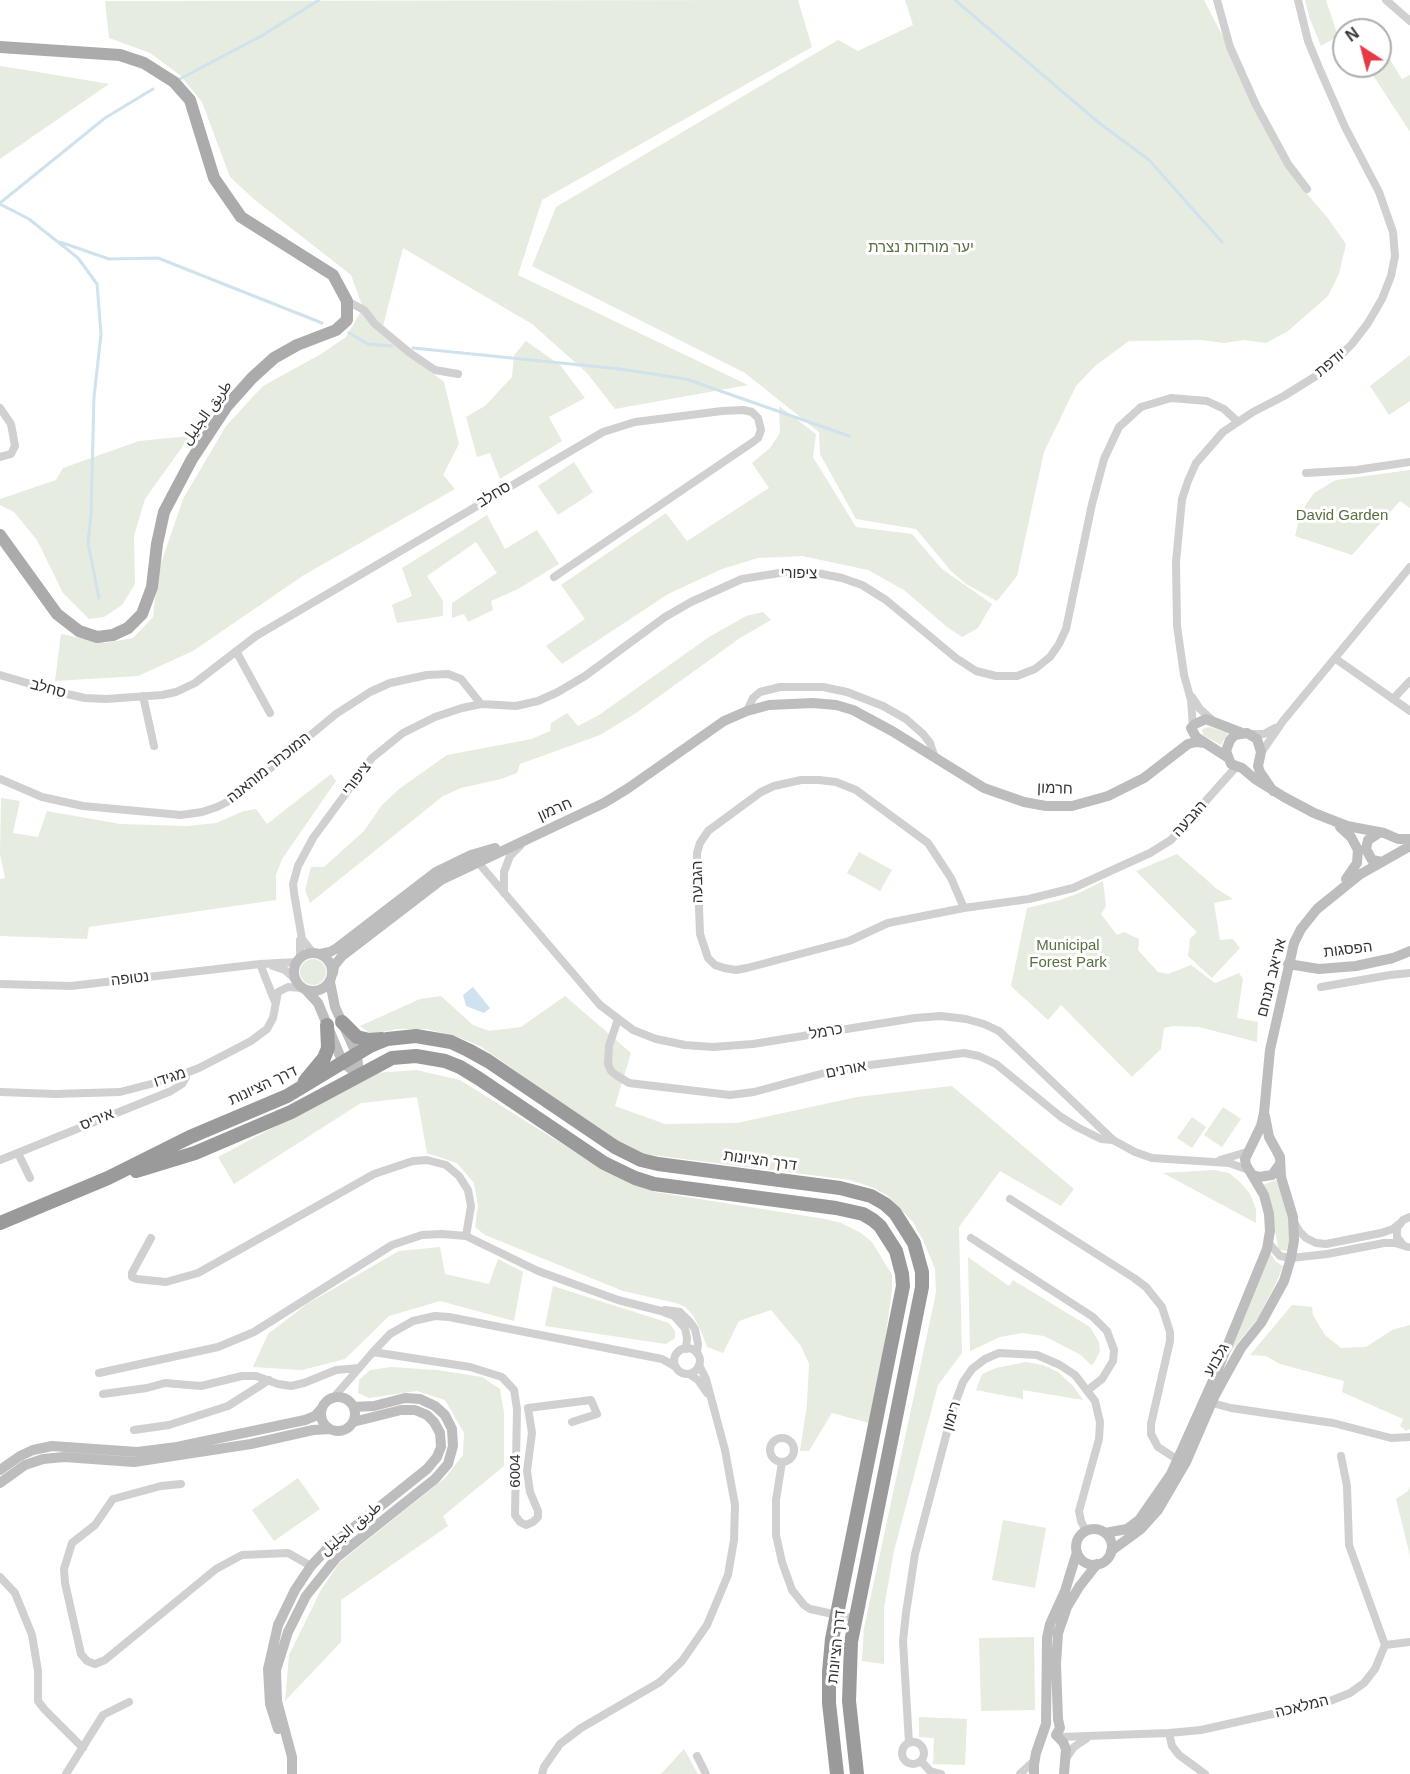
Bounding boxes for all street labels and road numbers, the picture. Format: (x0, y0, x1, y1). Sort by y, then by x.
street label: יודפת (1312, 345, 1350, 381)
street label: طريق الجليل (178, 378, 236, 448)
street label: סחלב (474, 478, 514, 512)
street label: ציפורי (780, 565, 818, 583)
street label: סחלב (28, 676, 68, 702)
street label: המוכתר מוהאנה (223, 729, 315, 807)
street label: ציפורי (339, 759, 375, 799)
street label: חרמון (1037, 779, 1073, 799)
street label: חרמון (535, 795, 575, 825)
street label: הגבעה (1169, 797, 1211, 841)
street label: הגבעה (689, 860, 707, 904)
street label: אריאב מנחם (1254, 937, 1290, 1019)
street label: הפסגות (1323, 938, 1373, 962)
street label: נטופה (110, 968, 150, 990)
street label: כרמל (808, 1020, 844, 1044)
street label: אורנים (824, 1057, 868, 1083)
street label: דרך הציונות (226, 1062, 300, 1110)
street label: מגידו (152, 1064, 188, 1092)
street label: איריס (78, 1105, 116, 1135)
street label: דרך הציונות (722, 1147, 798, 1175)
street label: גלבוע (1200, 1340, 1234, 1380)
street label: רימון (939, 1399, 965, 1433)
street label: 6004 (507, 1454, 525, 1488)
street label: طريق الجليل (317, 1498, 385, 1560)
street label: דרך הציונות (824, 1609, 850, 1685)
street label: המלאכה (1273, 1692, 1331, 1722)

